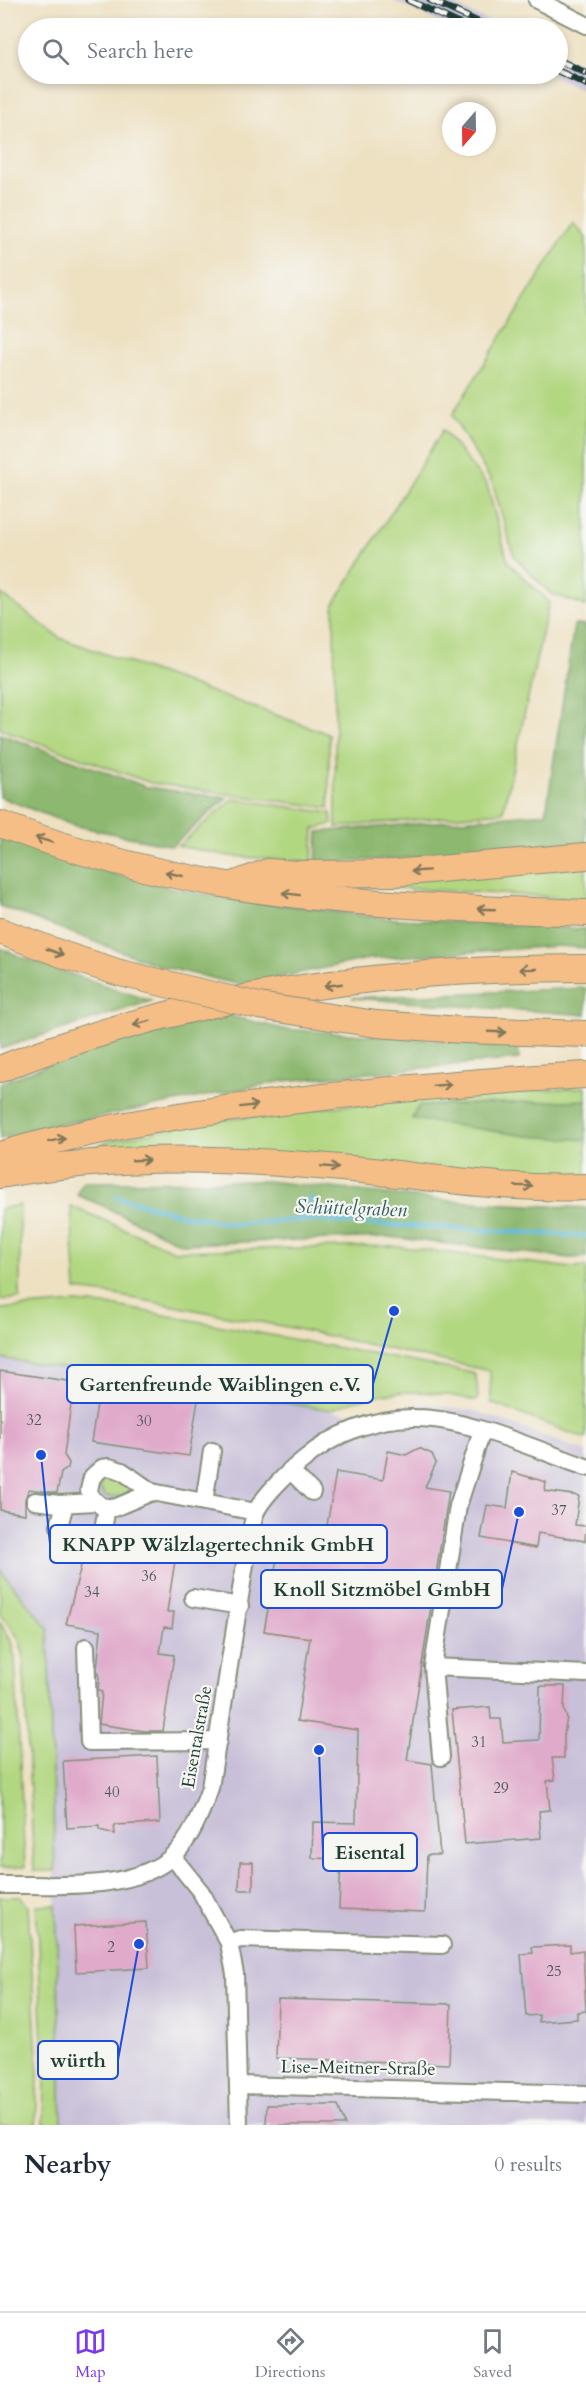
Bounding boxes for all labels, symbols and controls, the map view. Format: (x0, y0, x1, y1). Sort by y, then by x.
search box (18, 18, 568, 84)
icon: search (39, 35, 72, 68)
text: Search here (87, 36, 194, 66)
north arrow (442, 102, 496, 156)
one-way arrow (35, 834, 54, 845)
one-way arrow (411, 866, 431, 877)
one-way arrow (165, 868, 184, 879)
one-way arrow (282, 889, 302, 900)
one-way arrow (476, 904, 496, 915)
one-way arrow (45, 947, 64, 958)
one-way arrow (518, 964, 538, 975)
one-way arrow (324, 980, 344, 991)
one-way arrow (133, 1017, 152, 1029)
one-way arrow (487, 1026, 507, 1037)
one-way arrow (432, 1079, 452, 1090)
one-way arrow (238, 1100, 258, 1111)
one-way arrow (47, 1134, 66, 1146)
one-way arrow (131, 1154, 151, 1165)
one-way arrow (319, 1162, 339, 1173)
one-way arrow (513, 1180, 533, 1192)
water label: Schüttelgraben (295, 1193, 408, 1223)
callout: Gartenfreunde Waiblingen e.V. (67, 1365, 373, 1403)
text: Gartenfreunde Waiblingen e.V. (79, 1371, 361, 1398)
house number: 32 (26, 1410, 42, 1430)
house number: 30 (136, 1411, 152, 1431)
house number: 37 (551, 1500, 567, 1520)
callout: KNAPP Wälzlagertechnik GmbH (50, 1525, 387, 1563)
text: KNAPP Wälzlagertechnik GmbH (62, 1531, 374, 1558)
house number: 36 (141, 1566, 157, 1586)
callout: Knoll Sitzmöbel GmbH (261, 1570, 502, 1608)
text: Knoll Sitzmöbel GmbH (273, 1576, 491, 1603)
house number: 34 (84, 1582, 100, 1602)
street label: Eisentalstraße (176, 1684, 218, 1790)
house number: 31 (471, 1732, 487, 1752)
house number: 29 (493, 1778, 509, 1798)
house number: 40 (104, 1782, 120, 1802)
callout: Eisental (323, 1833, 417, 1871)
text: Eisental (335, 1839, 405, 1866)
house number: 2 (107, 1937, 115, 1957)
house number: 25 (546, 1961, 562, 1981)
callout: würth (38, 2041, 118, 2079)
text: würth (50, 2047, 107, 2074)
street label: Lise-Meitner-Straße (280, 2054, 436, 2082)
text: Nearby (24, 2147, 112, 2182)
text: 0 results (494, 2151, 562, 2178)
tab: Map (74, 2325, 107, 2383)
tab: Directions (255, 2325, 325, 2383)
tab: Saved (473, 2325, 512, 2383)

